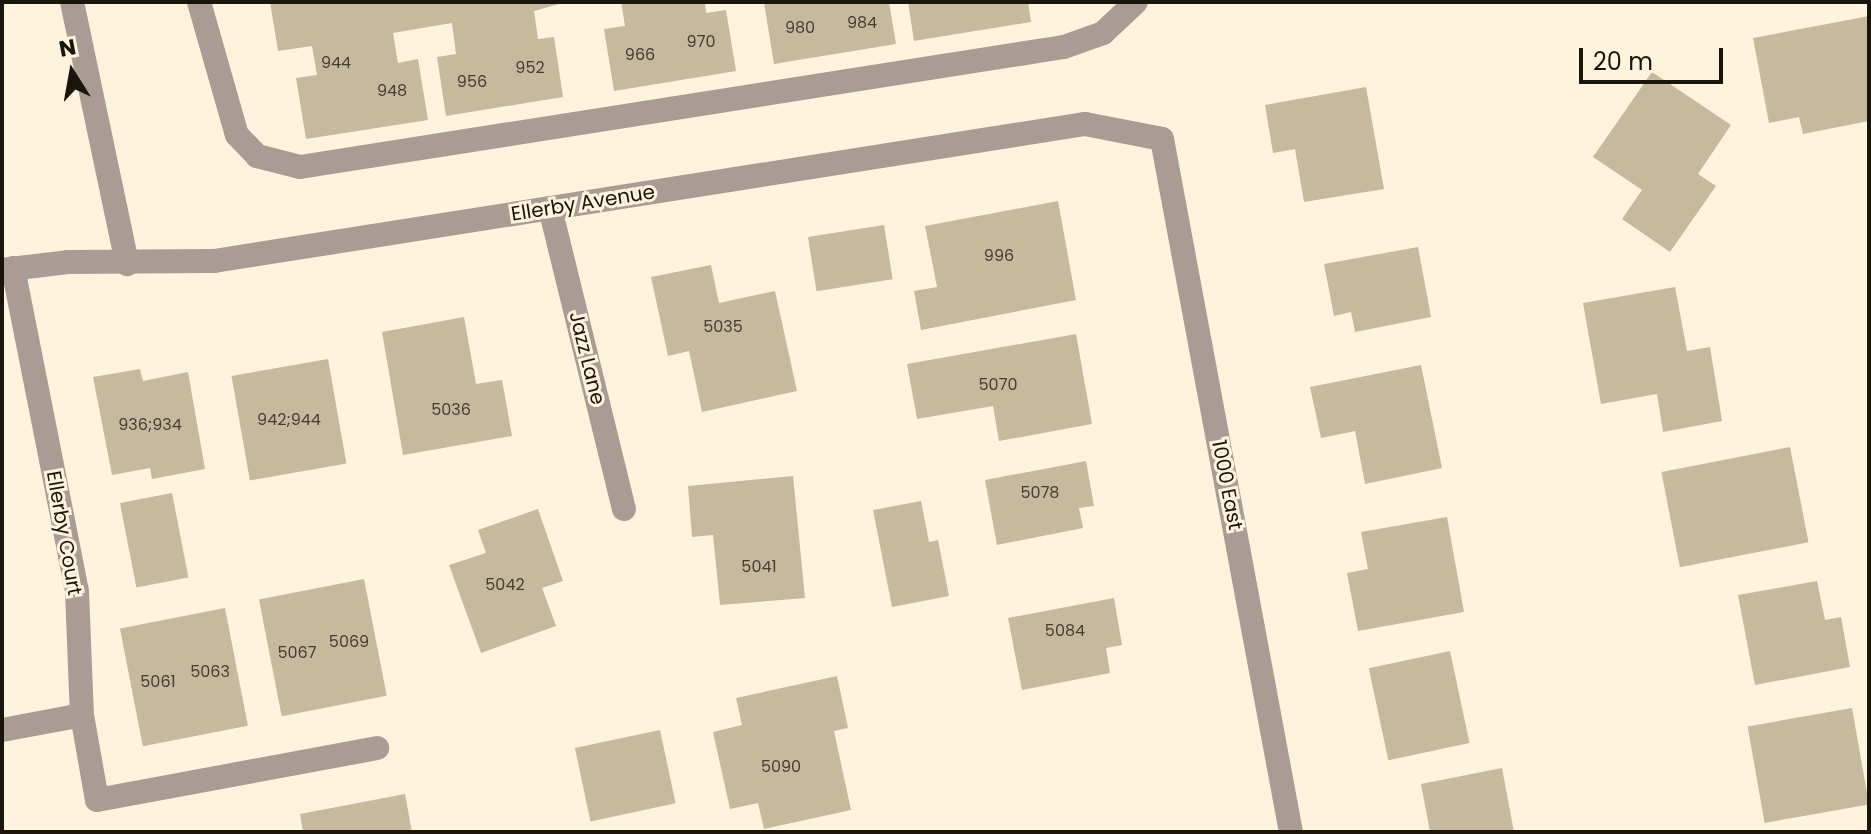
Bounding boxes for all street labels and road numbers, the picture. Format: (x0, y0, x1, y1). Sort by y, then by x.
street label: Ellerby Avenue (509, 180, 657, 226)
street label: Jazz Lane (564, 309, 610, 407)
street label: 1000 East (1207, 438, 1247, 532)
street label: Ellerby Court (41, 469, 87, 597)

